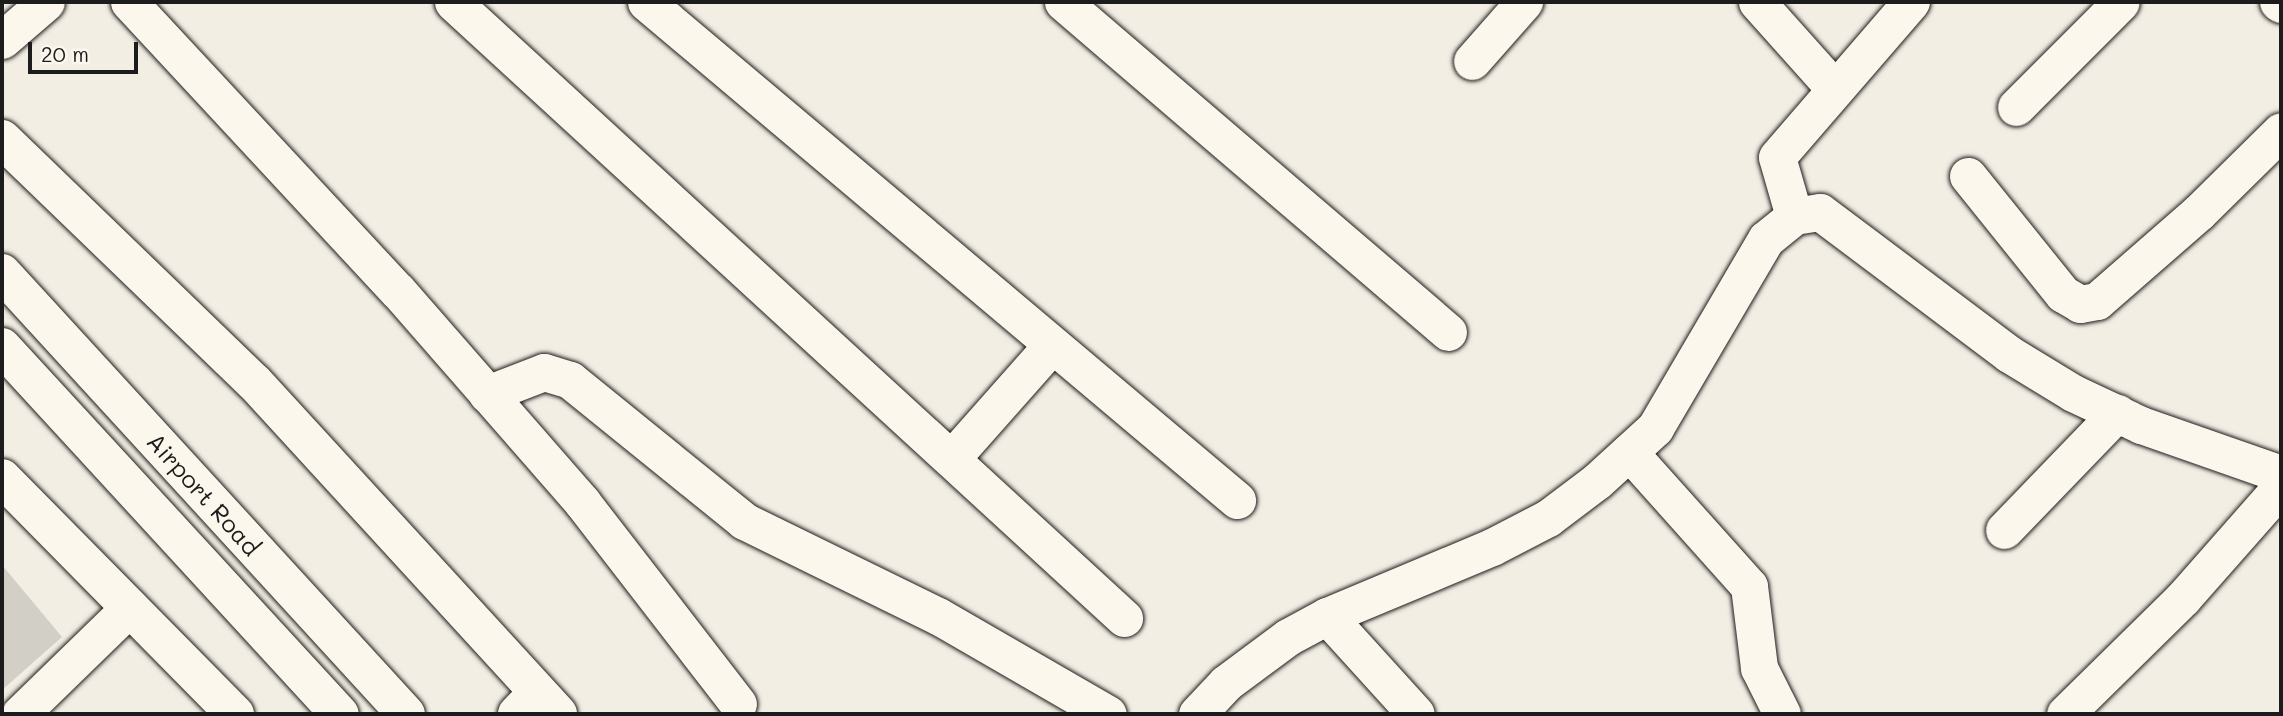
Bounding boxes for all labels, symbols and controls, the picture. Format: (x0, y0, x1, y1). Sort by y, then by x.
scale bar (32, 28, 142, 72)
text: 20 m (41, 40, 89, 67)
street label: Airport Road (141, 427, 267, 561)

